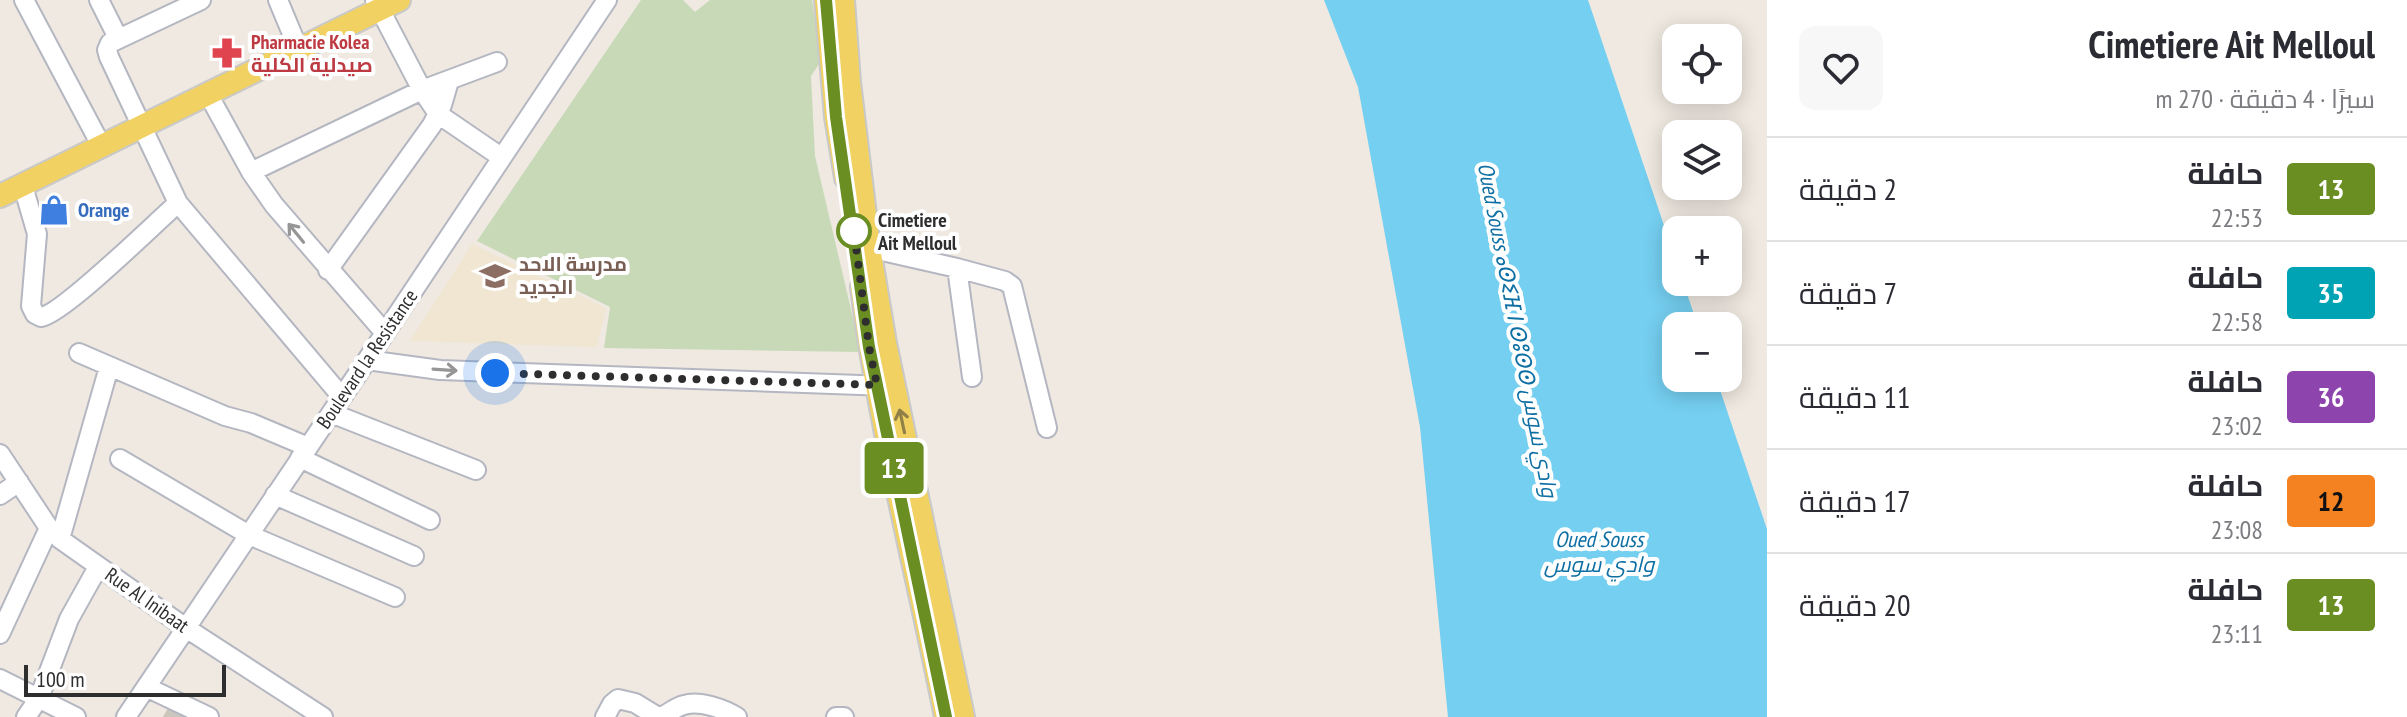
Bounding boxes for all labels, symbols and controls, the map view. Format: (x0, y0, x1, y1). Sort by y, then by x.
text: Cimetiere Ait Melloul (2088, 19, 2375, 68)
map controls (1662, 24, 1742, 392)
button: locate (1662, 24, 1742, 104)
button: heart (1799, 26, 1883, 110)
place label: Pharmacie Kolea صيدلية الكلية (251, 29, 373, 78)
pharmacy icon: Pharmacie Kolea صيدلية الكلية (210, 36, 244, 70)
text: سيرًا · 4 دقيقة · 270 m (2156, 82, 2375, 115)
button: layers (1662, 120, 1742, 200)
text: حافلة (2188, 153, 2263, 192)
water label: Oued Souss ⴰⵙⵉⴼ ⵏ ⵙⵓⵙⵙ وادي سوس (1468, 160, 1565, 502)
text: 2 دقيقة (1799, 169, 1897, 208)
text: 13 (2318, 170, 2344, 207)
shop icon: Orange (37, 193, 71, 227)
place label: Orange (78, 197, 130, 223)
text: 22:53 (2211, 201, 2263, 234)
place label: Cimetiere Ait Melloul (877, 207, 957, 256)
marker: Cimetiere Ait Melloul (837, 214, 871, 248)
button: + (1662, 216, 1742, 296)
one-way arrow (288, 223, 305, 244)
place label: مدرسة الاحد الجديد (519, 251, 627, 300)
text: حافلة (2188, 257, 2263, 296)
school or university icon: مدرسة الاحد الجديد (478, 259, 512, 293)
text: 7 دقيقة (1799, 273, 1897, 312)
text: 35 (2318, 274, 2344, 311)
street label: Boulevard la Resistance (311, 284, 423, 434)
text: 22:58 (2211, 305, 2263, 338)
button: − (1662, 312, 1742, 392)
your location (475, 353, 515, 393)
text: حافلة (2188, 361, 2263, 400)
one-way arrow (431, 363, 458, 378)
text: 11 دقيقة (1799, 377, 1910, 416)
text: 36 (2318, 378, 2344, 415)
one-way arrow (894, 409, 909, 434)
text: 23:02 (2211, 409, 2263, 442)
line badge: 13 (858, 442, 930, 494)
text: 13 (881, 449, 907, 486)
text: حافلة (2188, 465, 2263, 504)
text: 17 دقيقة (1799, 481, 1910, 520)
text: 12 (2318, 482, 2344, 519)
text: 23:08 (2211, 513, 2263, 546)
water label: Oued Souss وادي سوس (1544, 525, 1656, 582)
street label: Rue Al Inibaat (100, 562, 194, 639)
text: حافلة (2188, 569, 2263, 608)
text: 20 دقيقة (1799, 585, 1910, 624)
text: 13 (2318, 586, 2344, 623)
text: 23:11 (2211, 617, 2263, 650)
scale bar (24, 661, 226, 697)
text: 100 m (36, 665, 85, 693)

